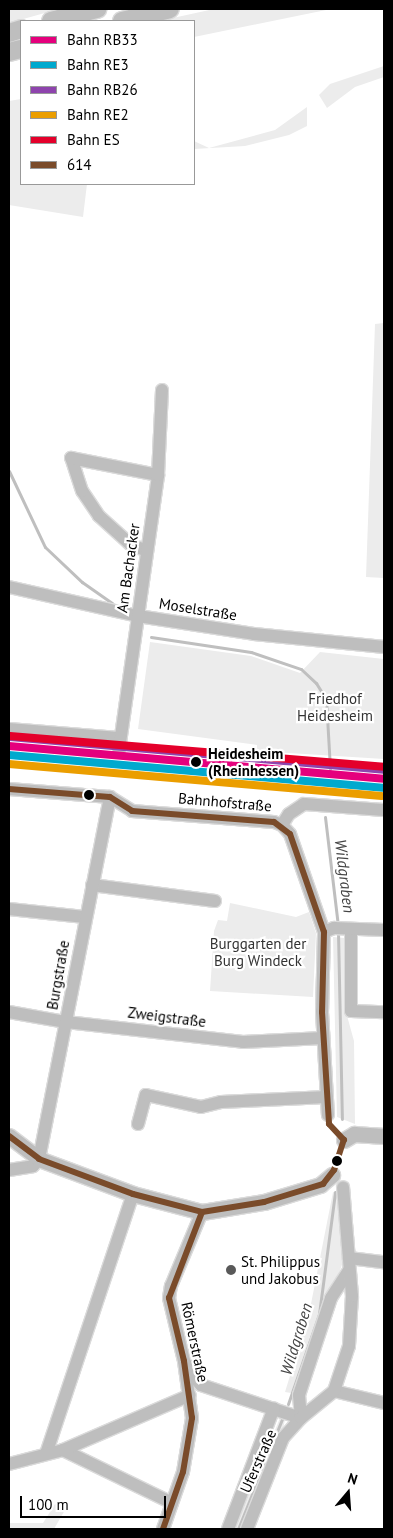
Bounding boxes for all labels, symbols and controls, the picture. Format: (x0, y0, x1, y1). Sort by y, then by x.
legend (20, 20, 195, 185)
text: Bahn RB33 (67, 30, 138, 49)
text: Bahn RE3 (67, 55, 129, 74)
text: Bahn RB26 (67, 80, 138, 99)
text: Bahn RE2 (67, 105, 129, 124)
text: Bahn ES (67, 130, 120, 149)
text: 614 (67, 155, 92, 174)
street label: Am Bachacker (113, 522, 143, 614)
street label: Moselstraße (158, 594, 238, 624)
park label: Friedhof Heidesheim (297, 689, 373, 724)
place label: Heidesheim (Rheinhessen) (208, 744, 299, 779)
marker: Heidesheim (Rheinhessen) (187, 753, 205, 771)
street label: Bahnhofstraße (177, 789, 273, 815)
unlabelled marker (84, 790, 94, 800)
water label: Wildgraben (331, 838, 359, 914)
park label: Burggarten der Burg Windeck (210, 934, 306, 969)
street label: Burgstraße (43, 939, 73, 1011)
street label: Zweigstraße (127, 1003, 207, 1031)
unlabelled marker (332, 1156, 342, 1166)
place label: St. Philippus und Jakobus (241, 1252, 321, 1287)
marker: St. Philippus und Jakobus (225, 1264, 237, 1276)
street label: Römerstraße (178, 1300, 212, 1384)
water label: Wildgraben (276, 1301, 316, 1377)
street label: Uferstraße (236, 1426, 280, 1496)
north arrow (323, 1468, 373, 1518)
text: N (345, 1469, 360, 1489)
scale bar (22, 1486, 169, 1518)
text: 100 m (28, 1495, 69, 1514)

